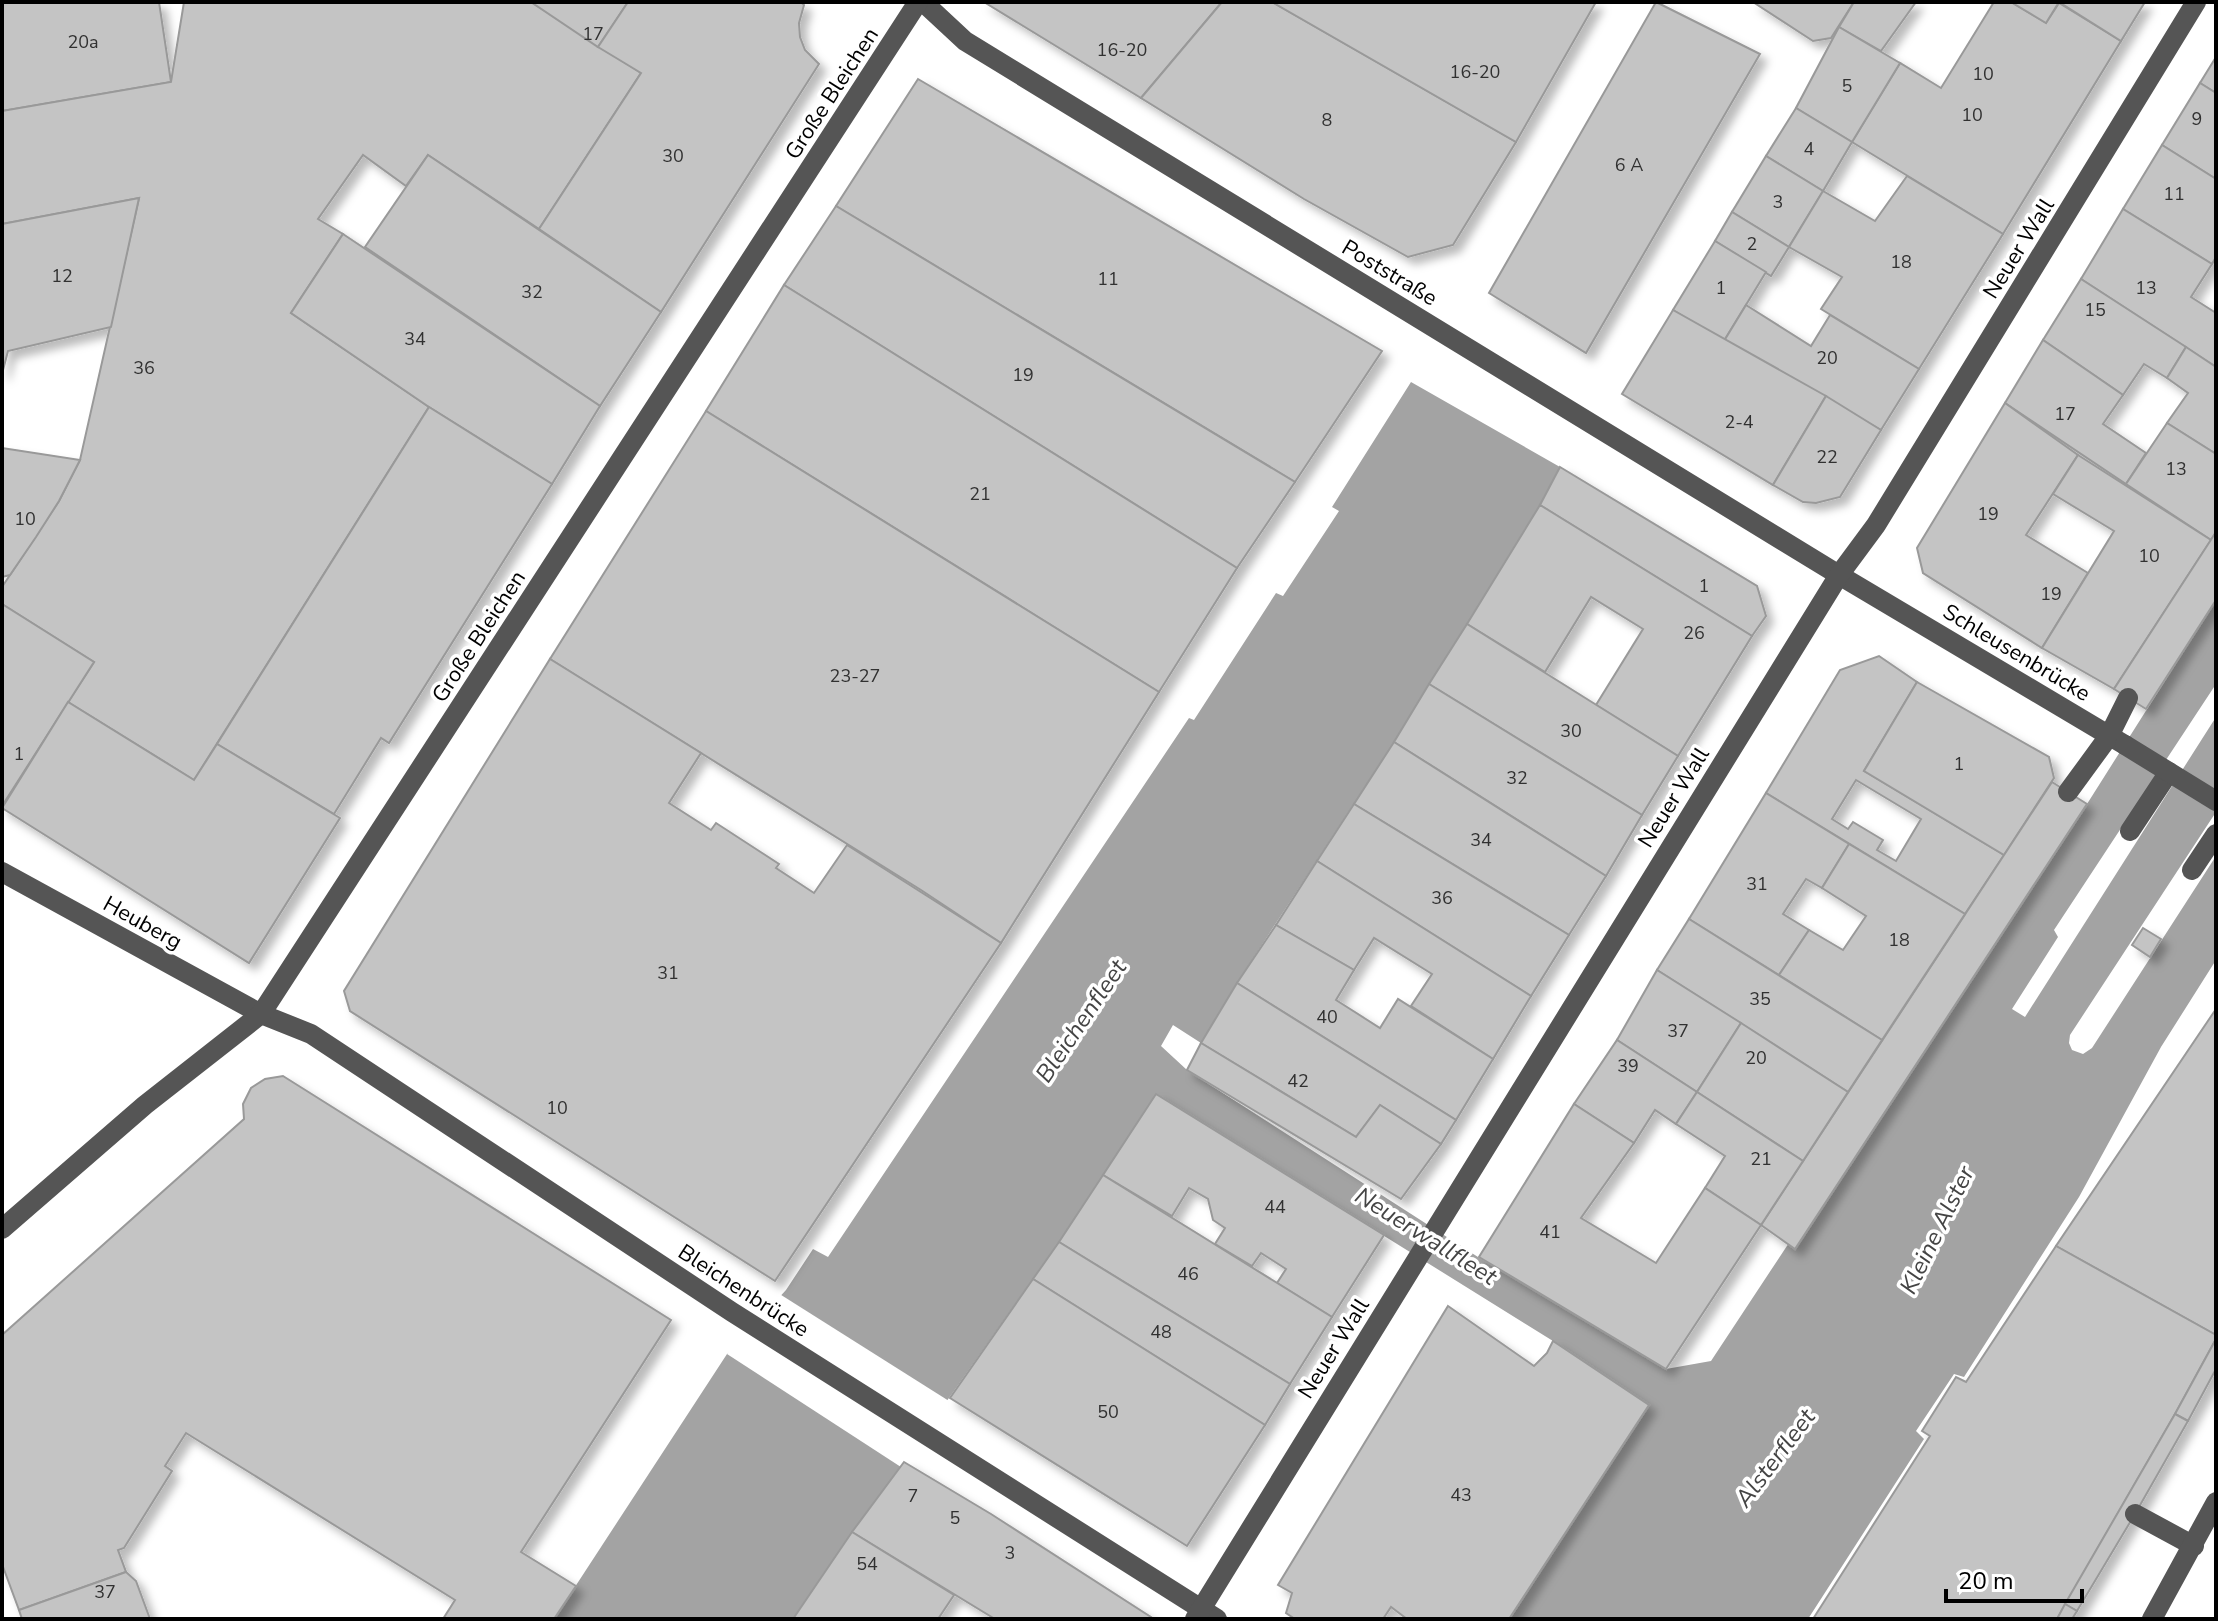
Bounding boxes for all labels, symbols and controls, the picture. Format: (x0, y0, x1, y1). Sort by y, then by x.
house number: 17 (582, 22, 604, 46)
street label: Große Bleichen (778, 22, 886, 165)
house number: 20a (67, 30, 99, 54)
house number: 16-20 (1097, 38, 1147, 62)
house number: 16-20 (1450, 60, 1500, 84)
house number: 10 (1972, 62, 1994, 86)
house number: 5 (1842, 74, 1852, 98)
house number: 10 (1961, 103, 1983, 127)
house number: 9 (2192, 107, 2202, 131)
house number: 8 (1322, 108, 1332, 132)
house number: 4 (1804, 137, 1815, 161)
house number: 30 (662, 144, 684, 168)
house number: 6 A (1615, 153, 1643, 177)
house number: 11 (2163, 182, 2185, 206)
house number: 3 (1773, 190, 1783, 214)
street label: Neuer Wall (1976, 192, 2062, 304)
house number: 2 (1747, 232, 1757, 256)
street label: Poststraße (1336, 233, 1443, 313)
house number: 18 (1890, 250, 1912, 274)
house number: 12 (51, 264, 73, 288)
house number: 11 (1097, 267, 1119, 291)
house number: 1 (1716, 276, 1726, 300)
house number: 13 (2135, 276, 2157, 300)
house number: 32 (521, 280, 543, 304)
house number: 15 (2084, 298, 2106, 322)
house number: 34 (404, 327, 426, 351)
house number: 20 (1816, 346, 1838, 370)
house number: 36 (133, 356, 155, 380)
house number: 19 (1012, 363, 1034, 387)
house number: 17 (2054, 402, 2076, 426)
house number: 2-4 (1724, 410, 1754, 434)
house number: 22 (1816, 445, 1838, 469)
house number: 13 (2165, 457, 2187, 481)
house number: 21 (969, 482, 991, 506)
house number: 19 (1977, 502, 1999, 526)
house number: 10 (14, 507, 36, 531)
house number: 10 (2138, 544, 2160, 568)
street label: Große Bleichen (425, 565, 533, 708)
house number: 1 (1699, 574, 1709, 598)
house number: 19 (2040, 582, 2062, 606)
street label: Schleusenbrücke (1937, 597, 2096, 709)
house number: 26 (1683, 621, 1705, 645)
house number: 23-27 (830, 664, 880, 688)
house number: 30 (1560, 719, 1582, 743)
street label: Neuer Wall (1631, 741, 1717, 853)
house number: 1 (14, 742, 24, 766)
house number: 1 (1954, 752, 1964, 776)
house number: 32 (1506, 766, 1528, 790)
house number: 34 (1470, 828, 1492, 852)
house number: 31 (1746, 872, 1768, 896)
house number: 36 (1431, 886, 1453, 910)
street label: Heuberg (98, 889, 187, 957)
house number: 18 (1888, 928, 1910, 952)
water label: Bleichenfleet (1028, 953, 1134, 1089)
house number: 31 (657, 961, 679, 985)
house number: 35 (1749, 987, 1771, 1011)
house number: 40 (1316, 1005, 1338, 1029)
house number: 37 (1667, 1019, 1689, 1043)
house number: 20 (1745, 1046, 1767, 1070)
house number: 39 (1617, 1054, 1639, 1078)
house number: 42 (1287, 1069, 1309, 1093)
house number: 10 (546, 1096, 568, 1120)
house number: 21 (1750, 1147, 1772, 1171)
water label: Kleine Alster (1892, 1160, 1982, 1299)
water label: Neuerwallfleet (1349, 1180, 1504, 1293)
house number: 44 (1264, 1195, 1286, 1219)
house number: 41 (1539, 1220, 1561, 1244)
street label: Bleichenbrücke (672, 1237, 815, 1344)
house number: 46 (1177, 1262, 1199, 1286)
street label: Neuer Wall (1291, 1292, 1377, 1404)
house number: 48 (1150, 1320, 1172, 1344)
house number: 50 (1097, 1400, 1119, 1424)
water label: Alsterfleet (1727, 1402, 1823, 1514)
house number: 43 (1450, 1483, 1472, 1507)
house number: 7 (908, 1484, 918, 1508)
house number: 5 (950, 1506, 960, 1530)
house number: 3 (1005, 1541, 1015, 1565)
house number: 54 (856, 1552, 878, 1576)
scale bar (1946, 1553, 2082, 1603)
text: 20 m (1958, 1565, 2014, 1597)
house number: 37 (94, 1580, 116, 1604)

